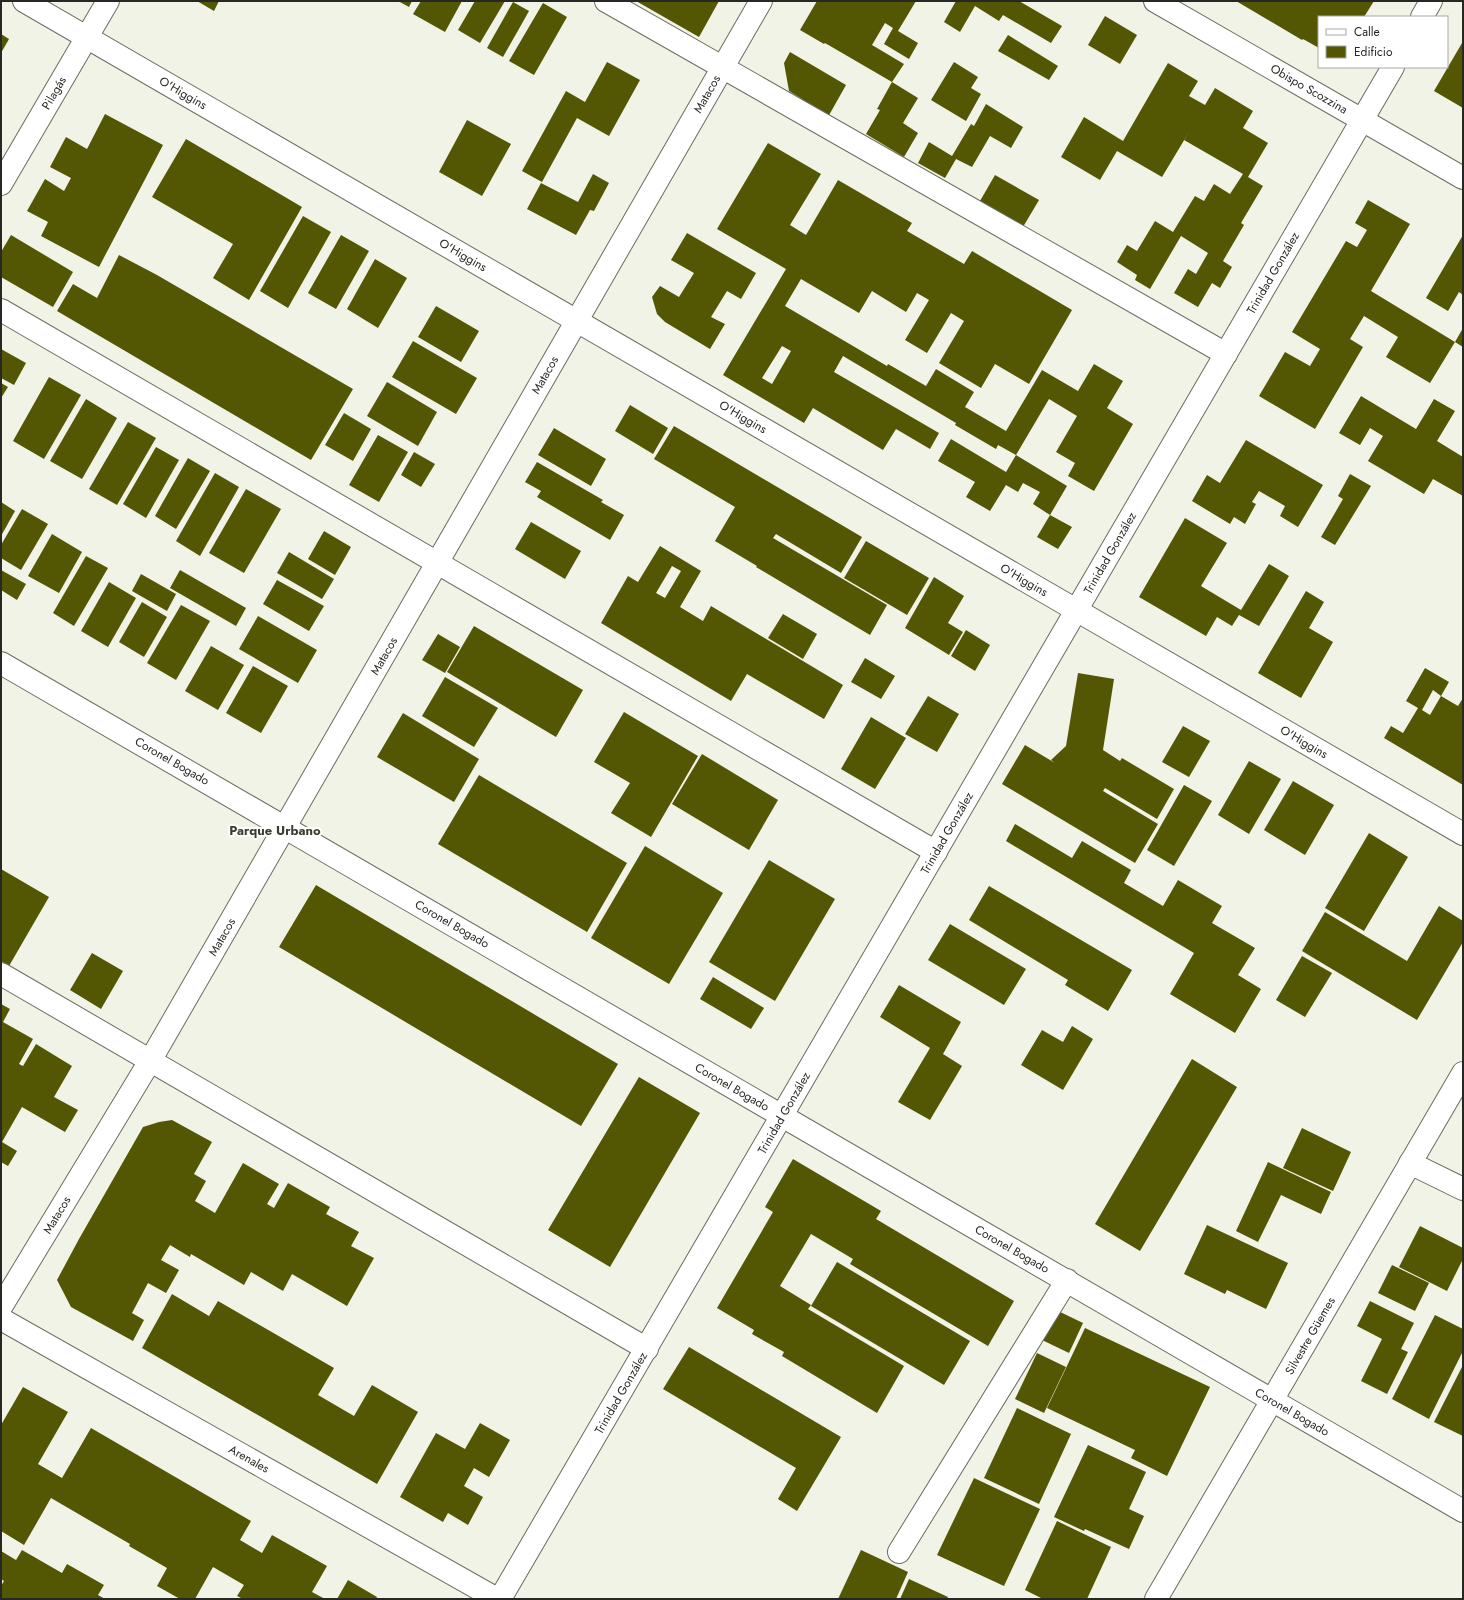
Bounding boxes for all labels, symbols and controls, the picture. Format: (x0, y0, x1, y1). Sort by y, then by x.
legend (1318, 16, 1448, 68)
text: Calle (1354, 23, 1380, 41)
text: Edificio (1354, 43, 1393, 61)
street label: Obispo Scozzina (1267, 60, 1351, 119)
street label: Matacos (689, 71, 725, 116)
street label: O'Higgins (156, 72, 210, 114)
street label: Pilagás (37, 73, 71, 113)
street label: Trinidad González (1242, 228, 1304, 317)
street label: O'Higgins (436, 234, 490, 276)
street label: Matacos (527, 352, 563, 397)
street label: O'Higgins (716, 396, 770, 438)
street label: Trinidad González (1079, 508, 1141, 597)
street label: O'Higgins (997, 559, 1051, 601)
street label: Matacos (366, 633, 402, 678)
street label: O'Higgins (1277, 721, 1331, 763)
street label: Coronel Bogado (131, 732, 213, 790)
street label: Trinidad González (916, 788, 978, 877)
district label: Parque Urbano (229, 821, 321, 840)
street label: Coronel Bogado (411, 895, 493, 953)
street label: Matacos (204, 914, 240, 959)
street label: Coronel Bogado (691, 1058, 773, 1116)
street label: Trinidad González (753, 1068, 815, 1157)
street label: Matacos (39, 1193, 75, 1237)
street label: Coronel Bogado (971, 1220, 1053, 1278)
street label: Silvestre Güemes (1280, 1294, 1340, 1378)
street label: Trinidad González (590, 1348, 652, 1437)
street label: Coronel Bogado (1251, 1383, 1333, 1441)
street label: Arenales (225, 1440, 273, 1478)

